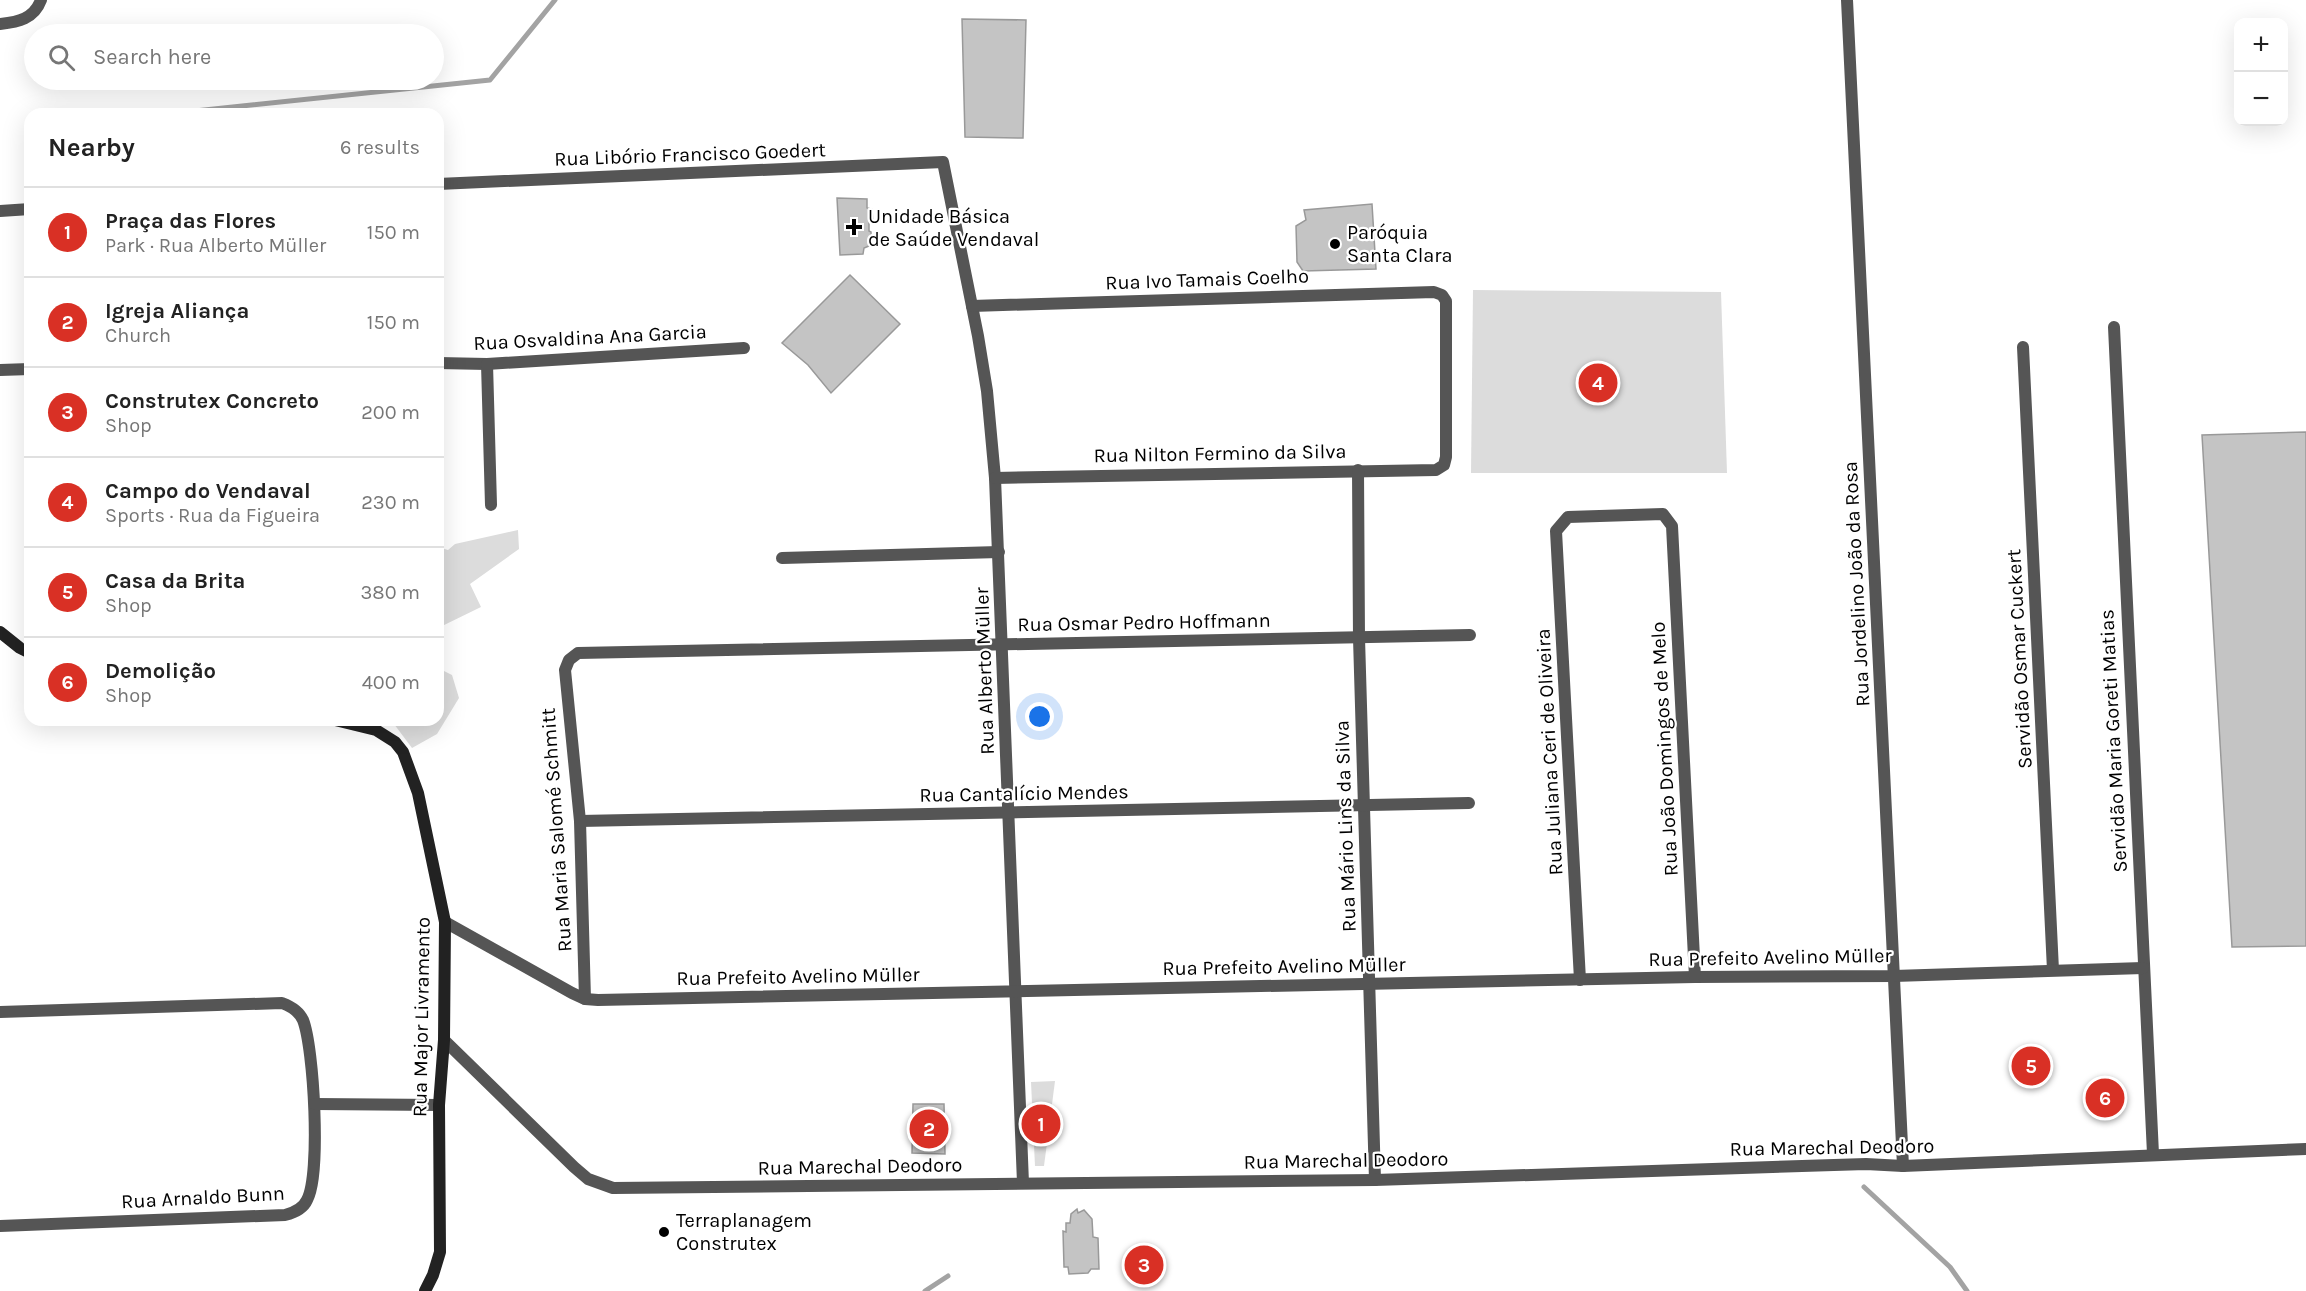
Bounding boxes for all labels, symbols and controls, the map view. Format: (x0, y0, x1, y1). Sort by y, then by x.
map controls (2234, 18, 2288, 126)
button: + (2234, 18, 2288, 72)
search box (24, 24, 444, 90)
icon: search (45, 41, 78, 74)
text: Search here (93, 44, 211, 70)
button: − (2234, 72, 2288, 126)
text: Nearby (48, 132, 135, 163)
text: 6 results (340, 136, 420, 159)
street label: Rua Libório Francisco Goedert (554, 138, 827, 171)
place label: Unidade Básica de Saúde Vendaval (868, 205, 1039, 251)
text: Praça das Flores (105, 208, 276, 234)
marker: Unidade Básica de Saúde Vendaval (845, 218, 863, 236)
text: 1 (64, 221, 71, 244)
text: 150 m (367, 221, 420, 244)
place label: Paróquia Santa Clara (1347, 221, 1453, 267)
text: Park · Rua Alberto Müller (105, 234, 326, 257)
marker: Paróquia Santa Clara (1328, 237, 1342, 251)
street label: Rua Ivo Tamais Coelho (1105, 264, 1309, 295)
text: Igreja Aliança (105, 298, 249, 324)
text: 2 (61, 311, 74, 334)
text: 150 m (367, 311, 420, 334)
street label: Rua Osvaldina Ana Garcia (473, 320, 707, 355)
text: Church (105, 324, 171, 347)
pin: 4 (1578, 360, 1618, 406)
text: Construtex Concreto (105, 388, 319, 414)
text: 3 (61, 401, 74, 424)
text: 200 m (361, 401, 420, 424)
text: Shop (105, 414, 152, 437)
street label: Rua Nilton Fermino da Silva (1093, 440, 1347, 467)
street label: Rua Jordelino João da Rosa (1839, 461, 1874, 707)
text: Campo do Vendaval (105, 478, 311, 504)
text: 4 (62, 491, 73, 514)
text: 230 m (361, 491, 420, 514)
text: Sports · Rua da Figueira (105, 504, 320, 527)
street label: Servidão Osmar Cuckert (2002, 548, 2037, 770)
text: Casa da Brita (105, 568, 245, 594)
text: 5 (62, 581, 73, 604)
text: 380 m (361, 581, 420, 604)
street label: Rua Alberto Müller (970, 586, 999, 755)
text: Shop (105, 594, 152, 617)
street label: Rua Osmar Pedro Hoffmann (1017, 609, 1271, 636)
street label: Servidão Maria Goreti Matias (2095, 609, 2132, 873)
street label: Rua João Domingos de Melo (1646, 621, 1683, 877)
street label: Rua Juliana Ceri de Oliveira (1532, 628, 1567, 876)
text: Demolição (105, 658, 216, 684)
text: 6 (61, 671, 74, 694)
text: 400 m (362, 671, 420, 694)
text: Shop (105, 684, 152, 707)
your location (1025, 702, 1054, 731)
street label: Rua Maria Salomé Schmitt (536, 707, 577, 953)
street label: Rua Mário Lins da Silva (1330, 720, 1361, 932)
street label: Rua Cantalício Mendes (919, 780, 1129, 807)
street label: Rua Major Livramento (408, 917, 435, 1117)
street label: Rua Prefeito Avelino Müller (1648, 944, 1893, 971)
street label: Rua Prefeito Avelino Müller (1162, 953, 1407, 980)
street label: Rua Prefeito Avelino Müller (676, 963, 921, 990)
pin: 5 (2012, 1044, 2050, 1088)
pin: 6 (2086, 1076, 2124, 1120)
pin: 1 (1022, 1102, 1060, 1146)
pin: 2 (910, 1106, 948, 1152)
street label: Rua Marechal Deodoro (1729, 1134, 1935, 1161)
street label: Rua Marechal Deodoro (1243, 1147, 1449, 1174)
street label: Rua Marechal Deodoro (757, 1153, 963, 1180)
street label: Rua Arnaldo Bunn (121, 1182, 285, 1213)
place label: Terraplanagem Construtex (676, 1209, 812, 1255)
marker: Terraplanagem Construtex (657, 1225, 671, 1239)
pin: 3 (1124, 1242, 1164, 1288)

